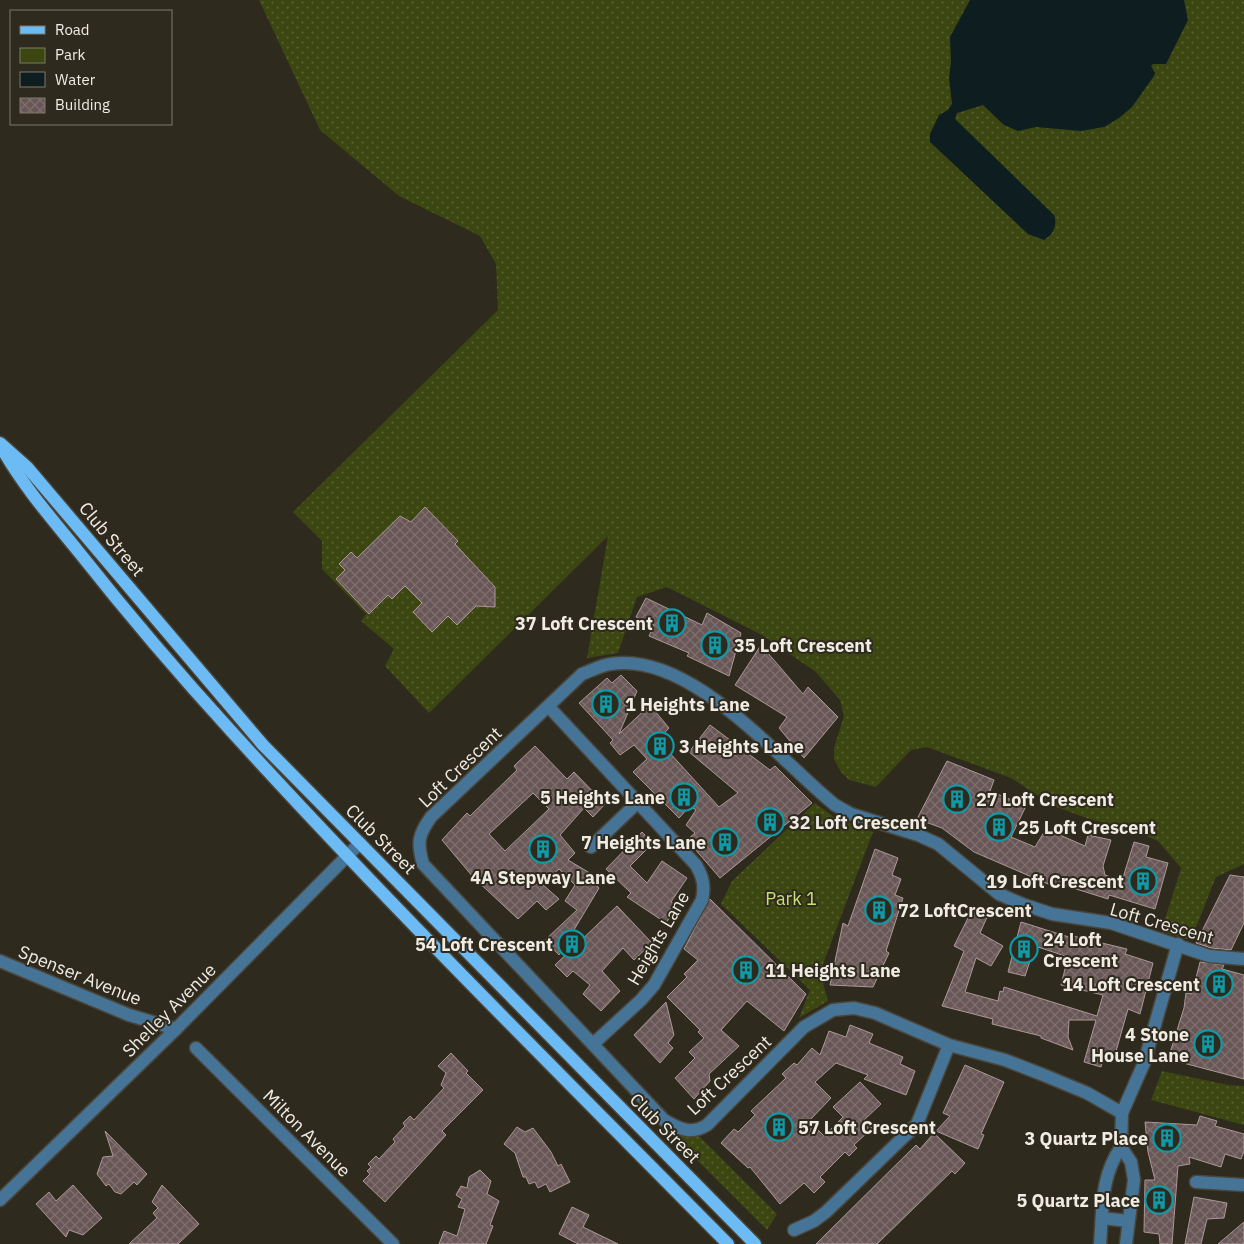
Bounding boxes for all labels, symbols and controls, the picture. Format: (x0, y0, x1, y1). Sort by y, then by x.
legend (10, 10, 172, 125)
text: Road (55, 20, 90, 39)
text: Park (55, 45, 85, 64)
text: Water (55, 70, 96, 89)
text: Building (55, 95, 110, 114)
street label: Club Street (74, 497, 150, 581)
building icon: 37 Loft Crescent (657, 608, 687, 638)
place label: 37 Loft Crescent (515, 612, 653, 635)
building icon: 35 Loft Crescent (700, 630, 730, 660)
place label: 35 Loft Crescent (734, 634, 872, 657)
building icon: 1 Heights Lane (591, 689, 621, 719)
place label: 1 Heights Lane (625, 693, 750, 716)
street label: Loft Crescent (414, 722, 506, 812)
building icon: 3 Heights Lane (645, 731, 675, 761)
place label: 3 Heights Lane (679, 735, 804, 758)
building icon: 5 Heights Lane (669, 782, 699, 812)
building icon: 27 Loft Crescent (942, 784, 972, 814)
place label: 5 Heights Lane (540, 786, 665, 809)
place label: 27 Loft Crescent (976, 788, 1114, 811)
street label: Club Street (341, 799, 421, 879)
building icon: 32 Loft Crescent (755, 807, 785, 837)
place label: 32 Loft Crescent (789, 811, 927, 834)
building icon: 25 Loft Crescent (984, 812, 1014, 842)
place label: 25 Loft Crescent (1018, 816, 1156, 839)
building icon: 7 Heights Lane (710, 827, 740, 857)
place label: 7 Heights Lane (581, 831, 706, 854)
building icon: 4A Stepway Lane (528, 834, 558, 864)
place label: 4A Stepway Lane (470, 866, 616, 889)
building icon: 19 Loft Crescent (1128, 866, 1158, 896)
place label: 19 Loft Crescent (986, 870, 1124, 893)
street label: Heights Lane (622, 887, 694, 989)
park label: Park 1 (765, 887, 817, 910)
building icon: 72 LoftCrescent (864, 895, 894, 925)
street label: Loft Crescent (1107, 897, 1217, 949)
place label: 72 LoftCrescent (898, 899, 1032, 922)
place label: 24 Loft Crescent (1043, 928, 1118, 972)
building icon: 54 Loft Crescent (557, 929, 587, 959)
place label: 54 Loft Crescent (415, 933, 553, 956)
building icon: 24 Loft Crescent (1009, 934, 1039, 964)
street label: Spenser Avenue (15, 940, 145, 1010)
building icon: 11 Heights Lane (731, 955, 761, 985)
street label: Shelley Avenue (117, 958, 221, 1062)
place label: 11 Heights Lane (765, 959, 901, 982)
building icon: 14 Loft Crescent (1204, 969, 1234, 999)
place label: 14 Loft Crescent (1062, 973, 1200, 996)
place label: 4 Stone House Lane (1091, 1023, 1189, 1067)
building icon: 4 Stone House Lane (1193, 1029, 1223, 1059)
street label: Loft Crescent (682, 1030, 776, 1120)
street label: Milton Avenue (258, 1084, 356, 1182)
street label: Club Street (625, 1088, 705, 1168)
building icon: 57 Loft Crescent (764, 1112, 794, 1142)
place label: 57 Loft Crescent (798, 1116, 936, 1139)
building icon: 3 Quartz Place (1152, 1123, 1182, 1153)
place label: 3 Quartz Place (1024, 1127, 1148, 1150)
building icon: 5 Quartz Place (1144, 1185, 1174, 1215)
place label: 5 Quartz Place (1016, 1189, 1140, 1212)

